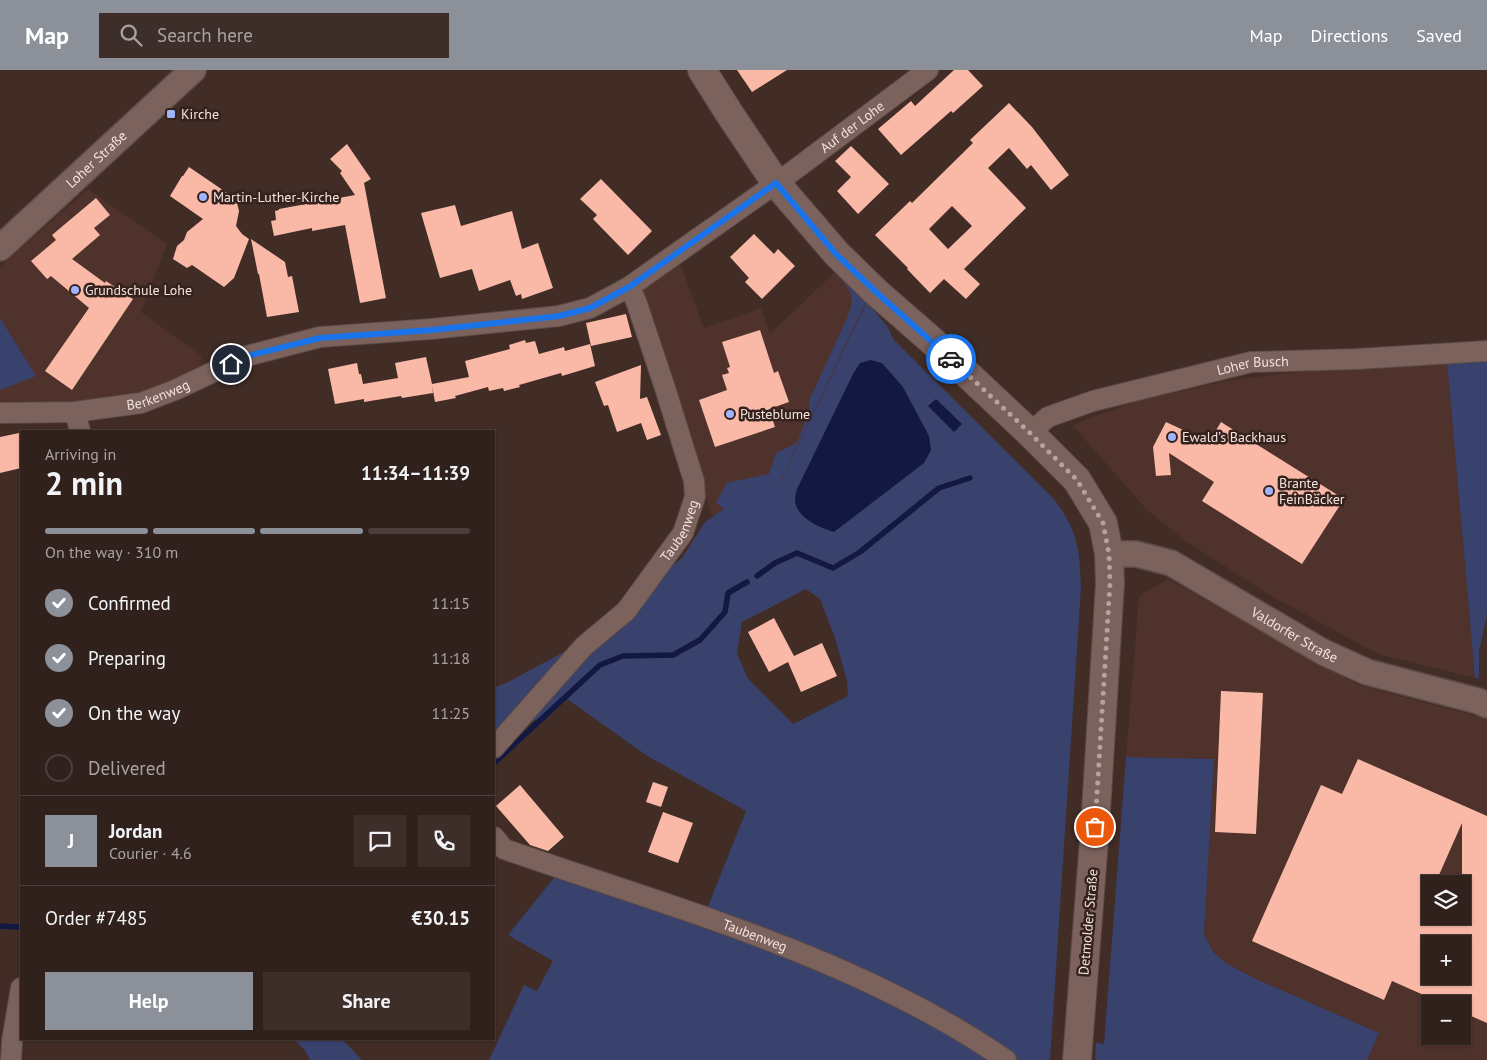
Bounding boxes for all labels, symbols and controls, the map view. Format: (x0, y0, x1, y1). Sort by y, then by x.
search box (99, 13, 449, 58)
text: Map (25, 20, 69, 51)
icon: search (117, 21, 145, 49)
text: Search here (157, 23, 253, 47)
text: Map (1250, 24, 1282, 47)
text: Directions (1310, 24, 1388, 47)
text: Saved (1416, 24, 1462, 47)
street label: Auf der Lohe (816, 97, 888, 157)
place label: Kirche (181, 105, 219, 123)
marker: Kirche (165, 108, 177, 120)
street label: Loher Straße (62, 127, 131, 192)
place label: Martin-Luther-Kirche (213, 188, 339, 206)
marker: Martin-Luther-Kirche (197, 191, 209, 203)
place label: Grundschule Lohe (85, 281, 192, 299)
marker: Grundschule Lohe (69, 284, 81, 296)
courier (926, 334, 976, 384)
pin (210, 343, 252, 385)
icon: car (937, 345, 965, 373)
icon: home (217, 350, 245, 378)
street label: Loher Busch (1215, 352, 1289, 379)
street label: Berkenweg (125, 375, 192, 414)
place label: Pusteblume (740, 405, 810, 423)
marker: Pusteblume (724, 408, 736, 420)
place label: Ewald’s Backhaus (1182, 428, 1286, 446)
marker: Ewald’s Backhaus (1166, 431, 1178, 443)
text: Arriving in (45, 444, 116, 464)
text: 11:34–11:39 (361, 461, 470, 485)
text: 2 min (45, 462, 123, 504)
place label: Brante FeinBäcker (1279, 474, 1345, 508)
marker: Brante FeinBäcker (1263, 485, 1275, 497)
street label: Taubenweg (656, 497, 702, 565)
text: On the way · 310 m (45, 542, 178, 562)
icon: check (45, 589, 73, 617)
text: Confirmed (88, 591, 171, 615)
text: 11:15 (432, 593, 470, 613)
street label: Valdorfer Straße (1247, 602, 1341, 667)
icon: check (45, 644, 73, 672)
text: Preparing (88, 646, 166, 670)
text: 11:18 (432, 648, 470, 668)
icon: check (45, 699, 73, 727)
text: On the way (88, 701, 180, 725)
text: 11:25 (432, 703, 470, 723)
text: Delivered (88, 756, 166, 780)
pin (1074, 806, 1116, 848)
icon: bag (1081, 813, 1109, 841)
button: chat (354, 815, 406, 867)
button: phone (418, 815, 470, 867)
text: Jordan (109, 819, 162, 843)
text: J (68, 829, 74, 853)
text: Courier · 4.6 (109, 843, 192, 863)
street label: Detmolder Straße (1074, 868, 1102, 976)
map controls (1421, 875, 1471, 1045)
button: layers (1421, 875, 1471, 925)
text: Order #7485 (45, 906, 148, 930)
text: €30.15 (411, 906, 470, 930)
street label: Taubenweg (720, 915, 790, 956)
button: + (1421, 935, 1471, 985)
button: Help (45, 972, 253, 1030)
button: Share (263, 972, 470, 1030)
button: − (1421, 995, 1471, 1045)

